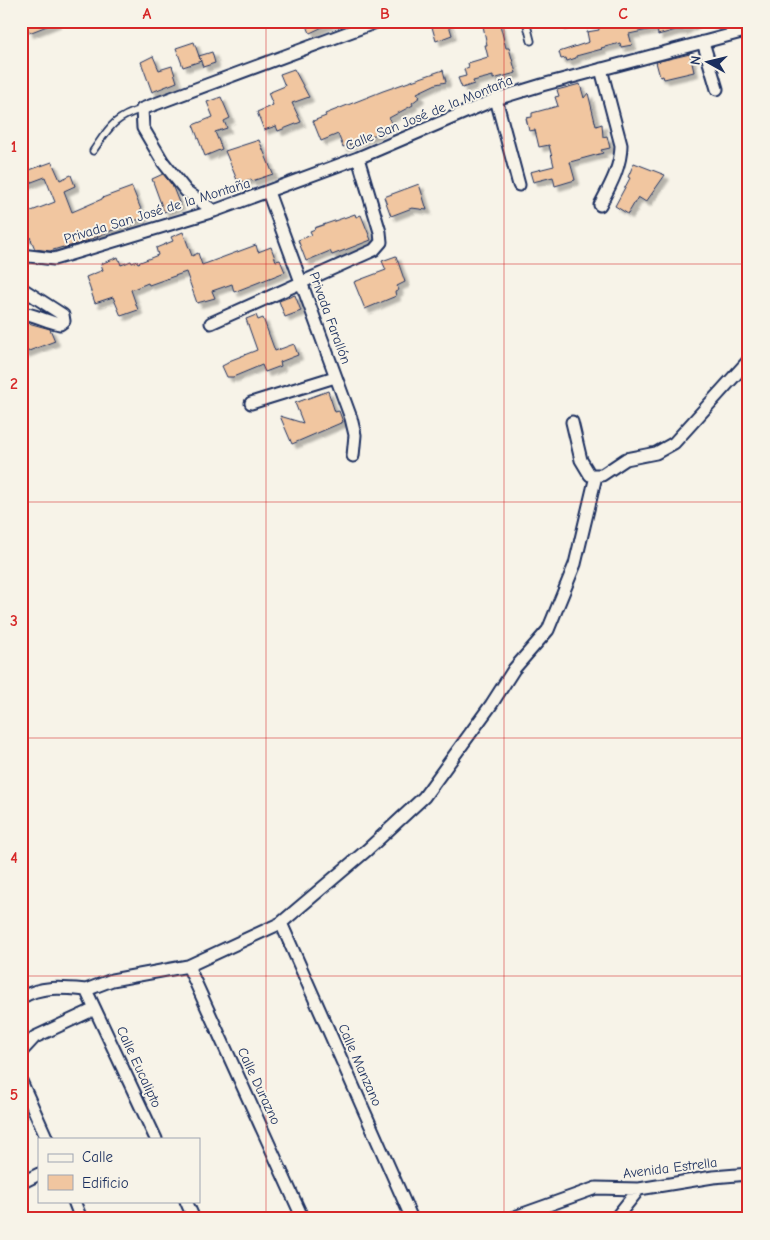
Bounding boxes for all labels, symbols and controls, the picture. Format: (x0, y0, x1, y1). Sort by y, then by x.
text: A (143, 5, 152, 23)
text: B (380, 5, 390, 23)
text: C (618, 5, 628, 23)
north arrow (682, 38, 732, 88)
text: N (687, 55, 705, 66)
street label: Calle San José de la Montaña (343, 72, 515, 154)
text: 1 (11, 138, 17, 156)
street label: Privada San José de la Montaña (62, 175, 252, 247)
street label: Privada Farallón (305, 270, 355, 366)
text: 2 (10, 375, 18, 393)
text: 3 (10, 612, 18, 630)
text: 4 (10, 849, 18, 867)
street label: Calle Manzano (334, 1021, 386, 1109)
street label: Calle Eucalipto (113, 1024, 165, 1110)
street label: Calle Durazno (234, 1045, 284, 1127)
text: 5 (10, 1086, 18, 1104)
legend (38, 1138, 200, 1202)
text: Calle (82, 1148, 114, 1166)
street label: Avenida Estrella (622, 1154, 718, 1182)
text: Edificio (82, 1174, 129, 1192)

